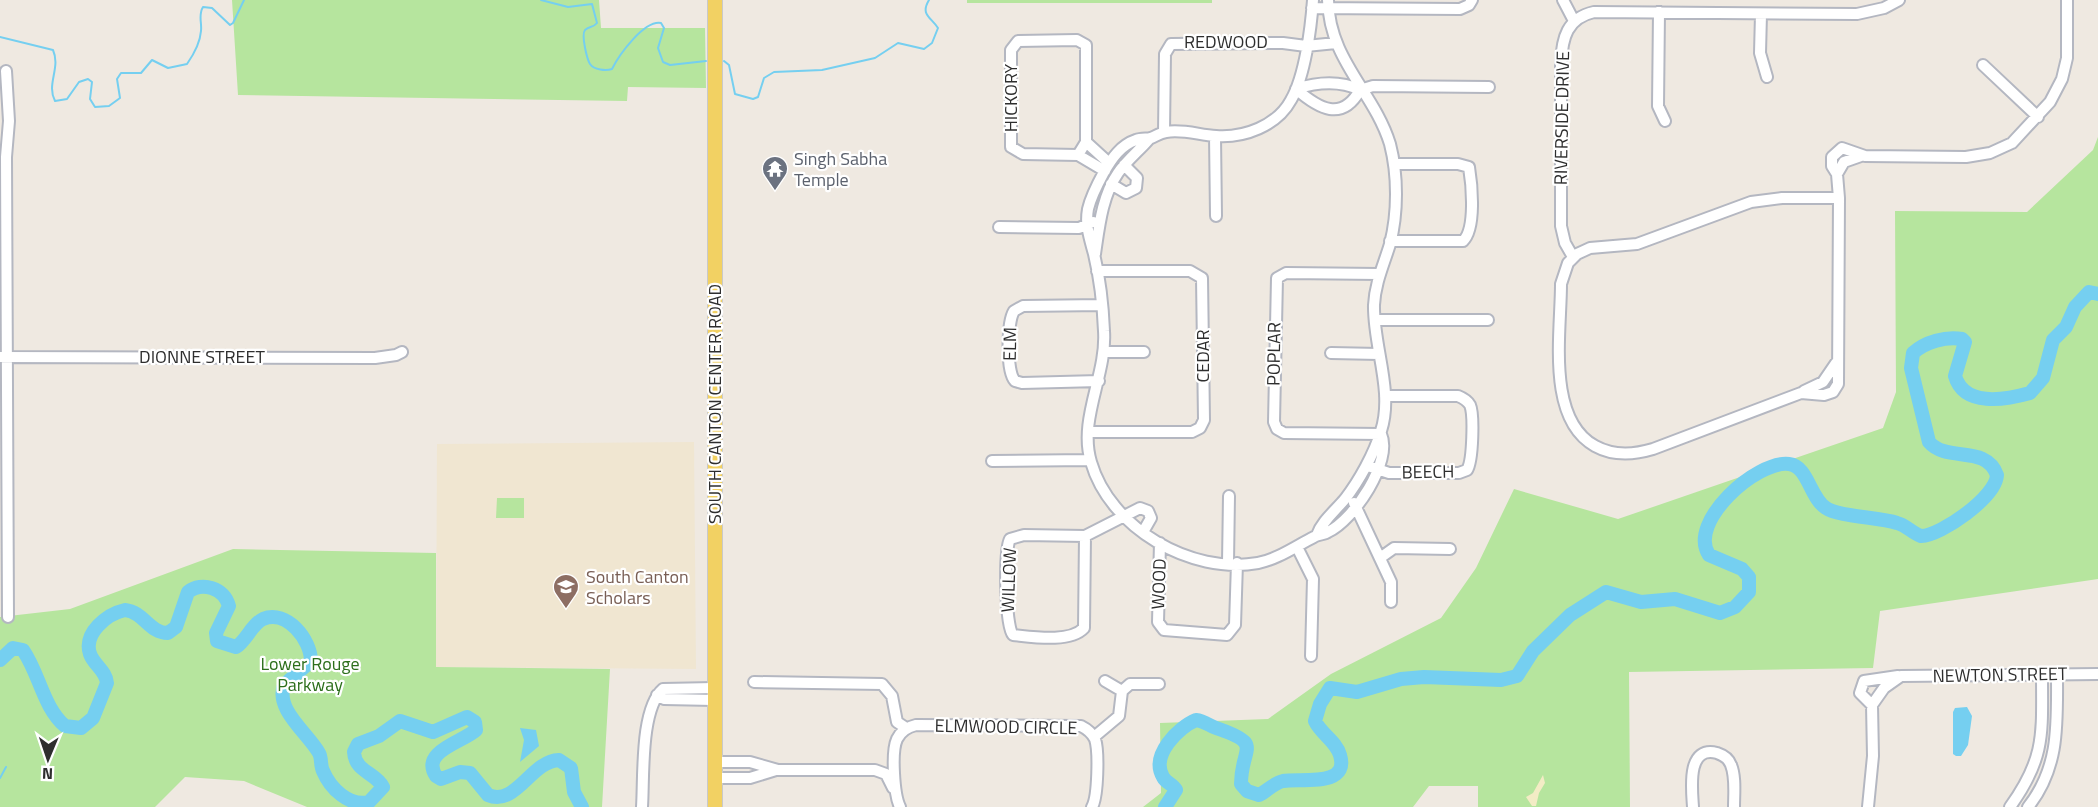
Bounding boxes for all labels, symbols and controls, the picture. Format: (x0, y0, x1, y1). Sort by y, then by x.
street label: REDWOOD (1184, 28, 1268, 55)
street label: RIVERSIDE DRIVE (1547, 51, 1576, 185)
street label: HICKORY (997, 63, 1024, 132)
place label: Singh Sabha Temple (794, 145, 887, 193)
temple icon: Singh Sabha Temple (760, 154, 790, 192)
street label: SOUTH CANTON CENTER ROAD (701, 284, 728, 524)
street label: POPLAR (1259, 322, 1288, 386)
street label: ELM (996, 327, 1023, 361)
street label: CEDAR (1189, 330, 1216, 382)
street label: DIONNE STREET (139, 343, 265, 370)
street label: BEECH (1401, 458, 1455, 485)
street label: WILLOW (994, 547, 1023, 613)
street label: WOOD (1144, 558, 1173, 610)
place label: South Canton Scholars (586, 563, 689, 611)
school or university icon: South Canton Scholars (551, 572, 581, 610)
park label: Lower Rouge Parkway (260, 650, 360, 698)
street label: NEWTON STREET (1932, 660, 2068, 689)
street label: ELMWOOD CIRCLE (934, 712, 1078, 741)
north arrow (18, 729, 78, 789)
text: N (42, 762, 53, 786)

